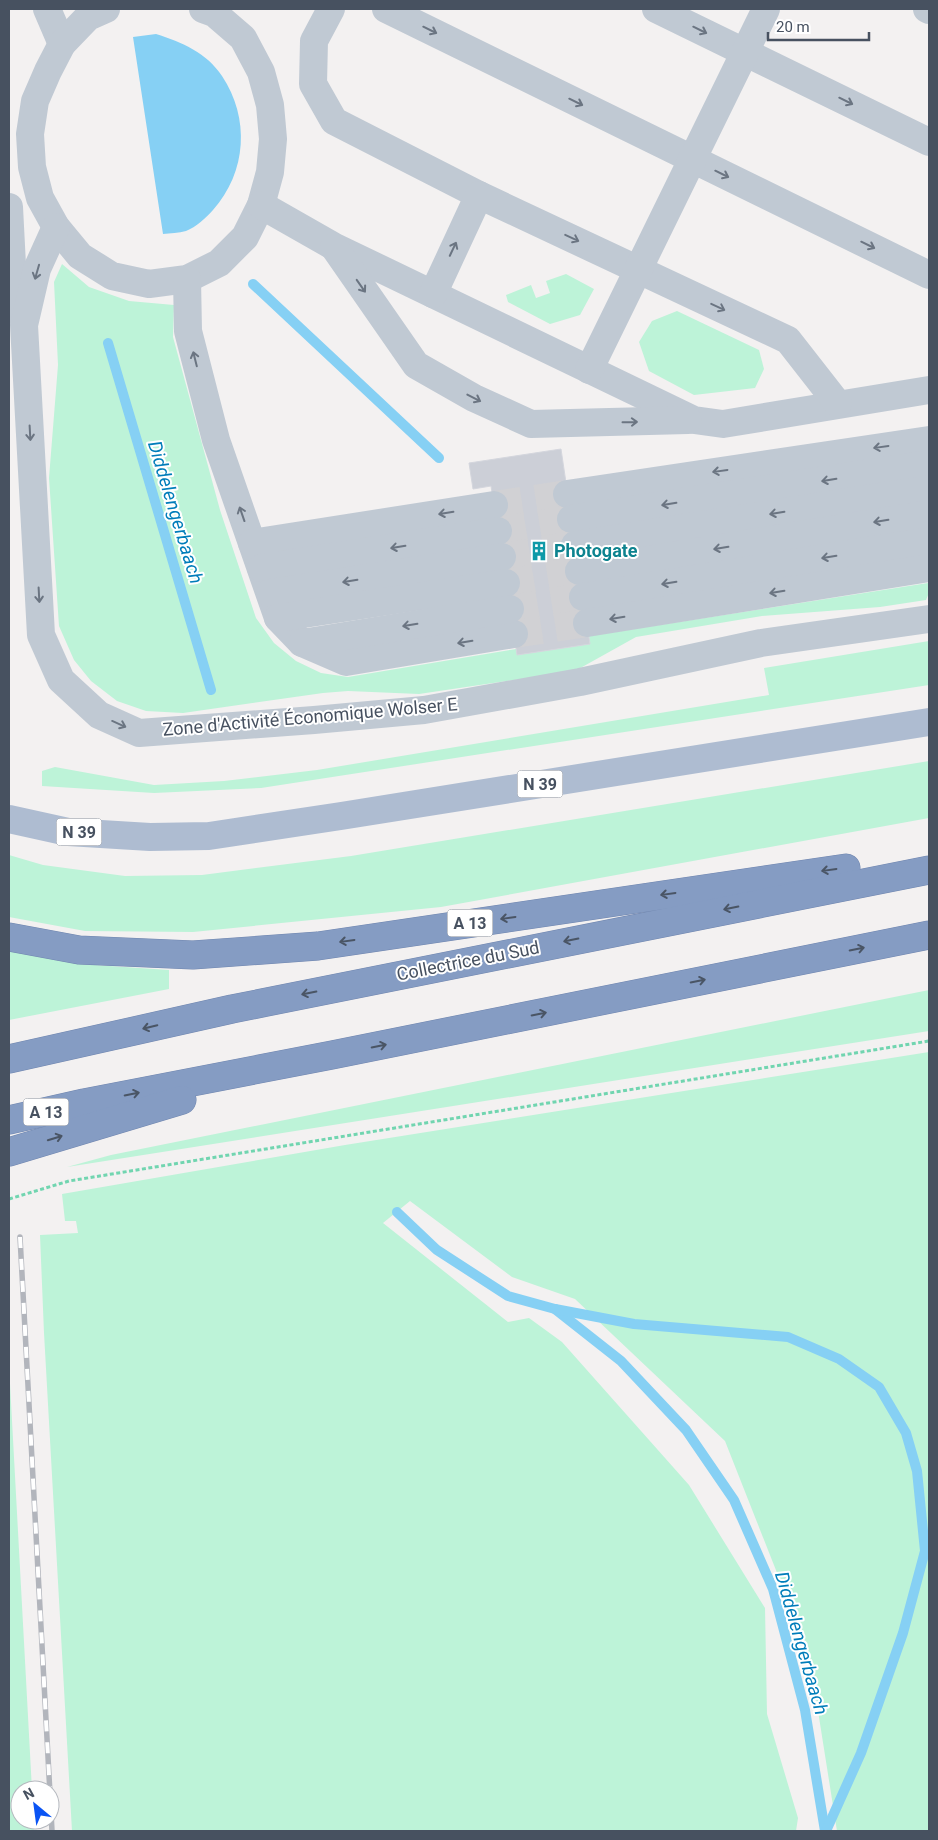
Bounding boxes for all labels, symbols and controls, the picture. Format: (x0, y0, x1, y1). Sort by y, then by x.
scale bar (768, 10, 869, 42)
text: 20 m (776, 18, 810, 36)
one-way arrow (692, 25, 707, 35)
one-way arrow (422, 26, 437, 35)
one-way arrow (838, 97, 853, 107)
one-way arrow (568, 98, 583, 107)
one-way arrow (714, 170, 729, 179)
one-way arrow (564, 233, 579, 243)
one-way arrow (860, 241, 875, 250)
one-way arrow (449, 242, 459, 257)
one-way arrow (32, 264, 42, 280)
one-way arrow (356, 279, 366, 293)
one-way arrow (711, 303, 726, 313)
one-way arrow (190, 351, 200, 367)
one-way arrow (466, 394, 481, 403)
one-way arrow (622, 417, 638, 426)
one-way arrow (26, 424, 35, 440)
water label: Diddelengerbaach (143, 438, 208, 586)
one-way arrow (873, 442, 889, 452)
one-way arrow (713, 466, 729, 476)
one-way arrow (822, 475, 838, 485)
one-way arrow (661, 500, 677, 510)
one-way arrow (237, 507, 246, 523)
one-way arrow (438, 508, 454, 518)
one-way arrow (770, 509, 786, 519)
one-way arrow (874, 517, 890, 527)
building icon: Photogate (528, 540, 550, 562)
place label: Photogate (554, 540, 638, 561)
one-way arrow (390, 542, 406, 552)
one-way arrow (713, 543, 729, 553)
one-way arrow (822, 553, 838, 563)
one-way arrow (342, 576, 358, 586)
one-way arrow (661, 578, 677, 588)
one-way arrow (34, 587, 43, 603)
one-way arrow (770, 588, 786, 598)
one-way arrow (609, 613, 625, 623)
one-way arrow (402, 621, 418, 631)
one-way arrow (458, 638, 474, 648)
street label: Zone d'Activité Économique Wolser E (162, 693, 458, 740)
one-way arrow (111, 719, 126, 729)
road number: N 39 (518, 771, 562, 798)
road number: N 39 (56, 819, 102, 846)
one-way arrow (821, 865, 837, 875)
one-way arrow (661, 889, 677, 899)
one-way arrow (723, 904, 739, 914)
road number: A 13 (448, 910, 492, 936)
one-way arrow (500, 913, 516, 923)
street label: Collectrice du Sud (395, 936, 541, 985)
one-way arrow (564, 936, 580, 946)
one-way arrow (339, 937, 355, 947)
one-way arrow (849, 944, 865, 954)
one-way arrow (690, 976, 706, 986)
one-way arrow (302, 989, 318, 998)
one-way arrow (530, 1008, 546, 1018)
one-way arrow (143, 1023, 159, 1032)
one-way arrow (371, 1040, 387, 1050)
one-way arrow (123, 1088, 139, 1098)
road number: A 13 (23, 1098, 68, 1126)
one-way arrow (47, 1132, 63, 1142)
water label: Diddelengerbaach (770, 1569, 833, 1718)
north arrow (10, 1780, 60, 1830)
text: N (20, 1784, 37, 1803)

